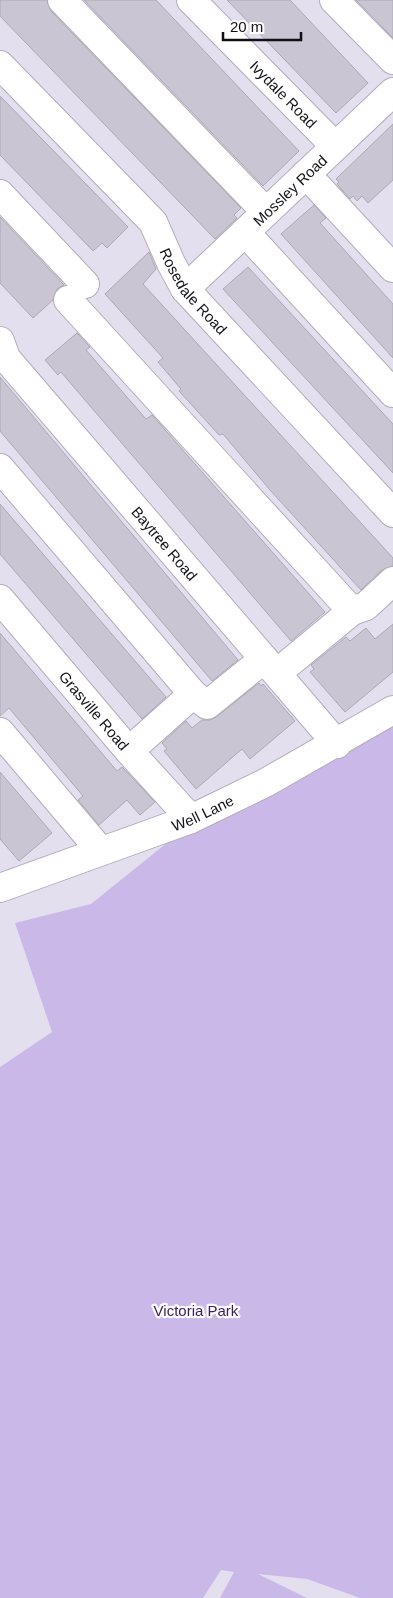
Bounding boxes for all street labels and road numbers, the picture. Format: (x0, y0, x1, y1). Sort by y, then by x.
street label: Ivydale Road (247, 57, 320, 131)
street label: Mossley Road (249, 151, 330, 229)
street label: Rosedale Road (157, 245, 231, 337)
street label: Baytree Road (128, 503, 201, 584)
street label: Grasville Road (56, 667, 133, 753)
street label: Well Lane (169, 791, 236, 834)

